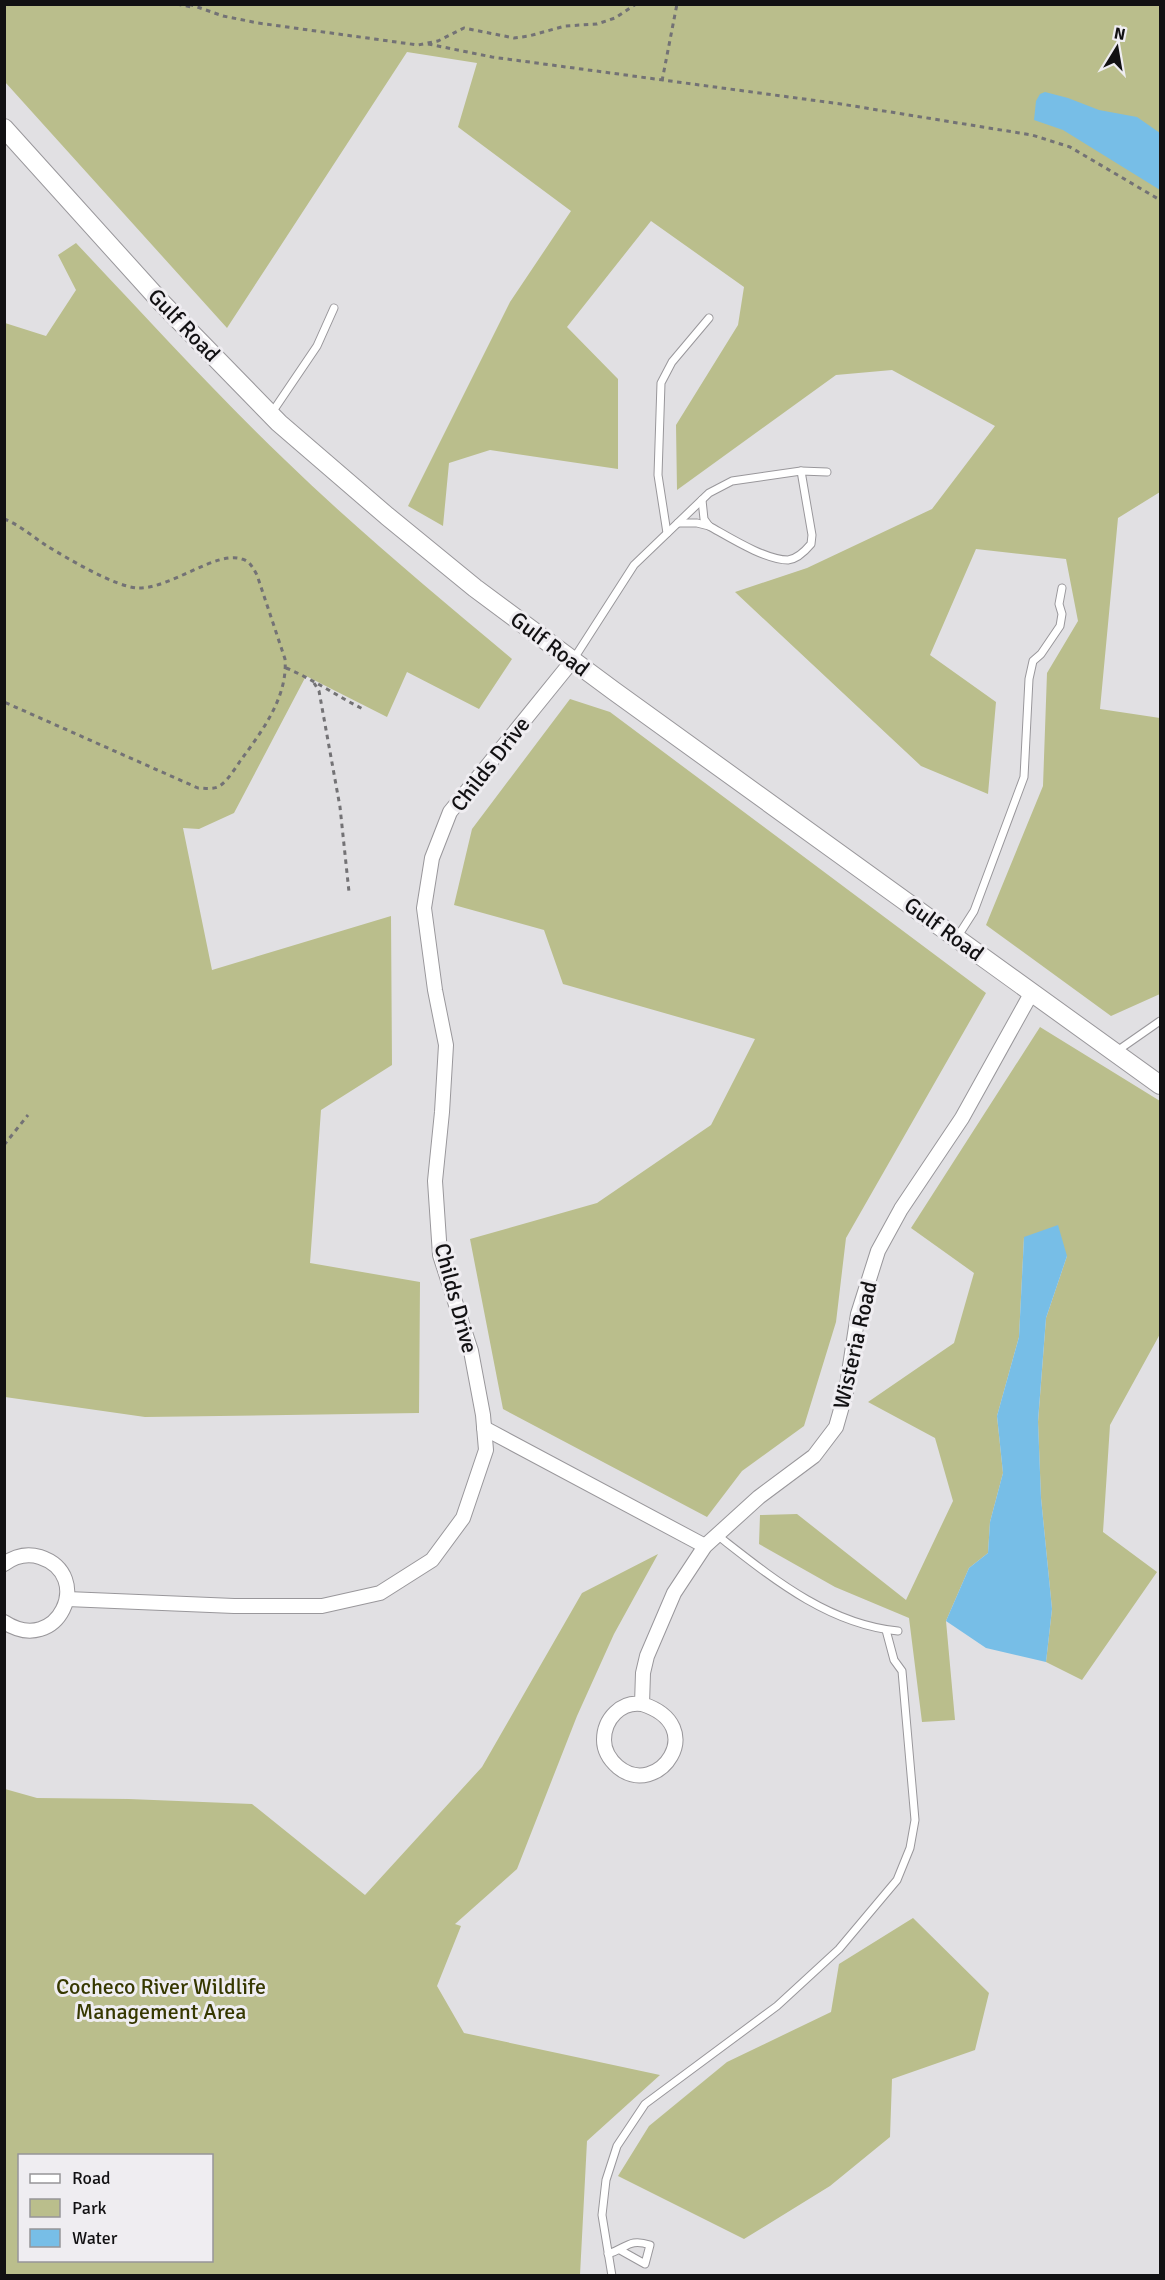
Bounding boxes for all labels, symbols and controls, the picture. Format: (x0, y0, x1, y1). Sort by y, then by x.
north arrow (1087, 18, 1147, 78)
text: N (1112, 23, 1127, 45)
street label: Gulf Road (142, 283, 226, 367)
street label: Gulf Road (505, 606, 595, 682)
street label: Childs Drive (445, 711, 535, 817)
street label: Gulf Road (899, 891, 989, 967)
street label: Childs Drive (428, 1240, 484, 1356)
street label: Wisteria Road (827, 1278, 883, 1412)
park label: Cocheco River Wildlife Management Area (56, 1973, 266, 2025)
legend (18, 2154, 213, 2262)
text: Road (72, 2167, 111, 2189)
text: Park (72, 2197, 107, 2219)
text: Water (72, 2227, 118, 2249)

